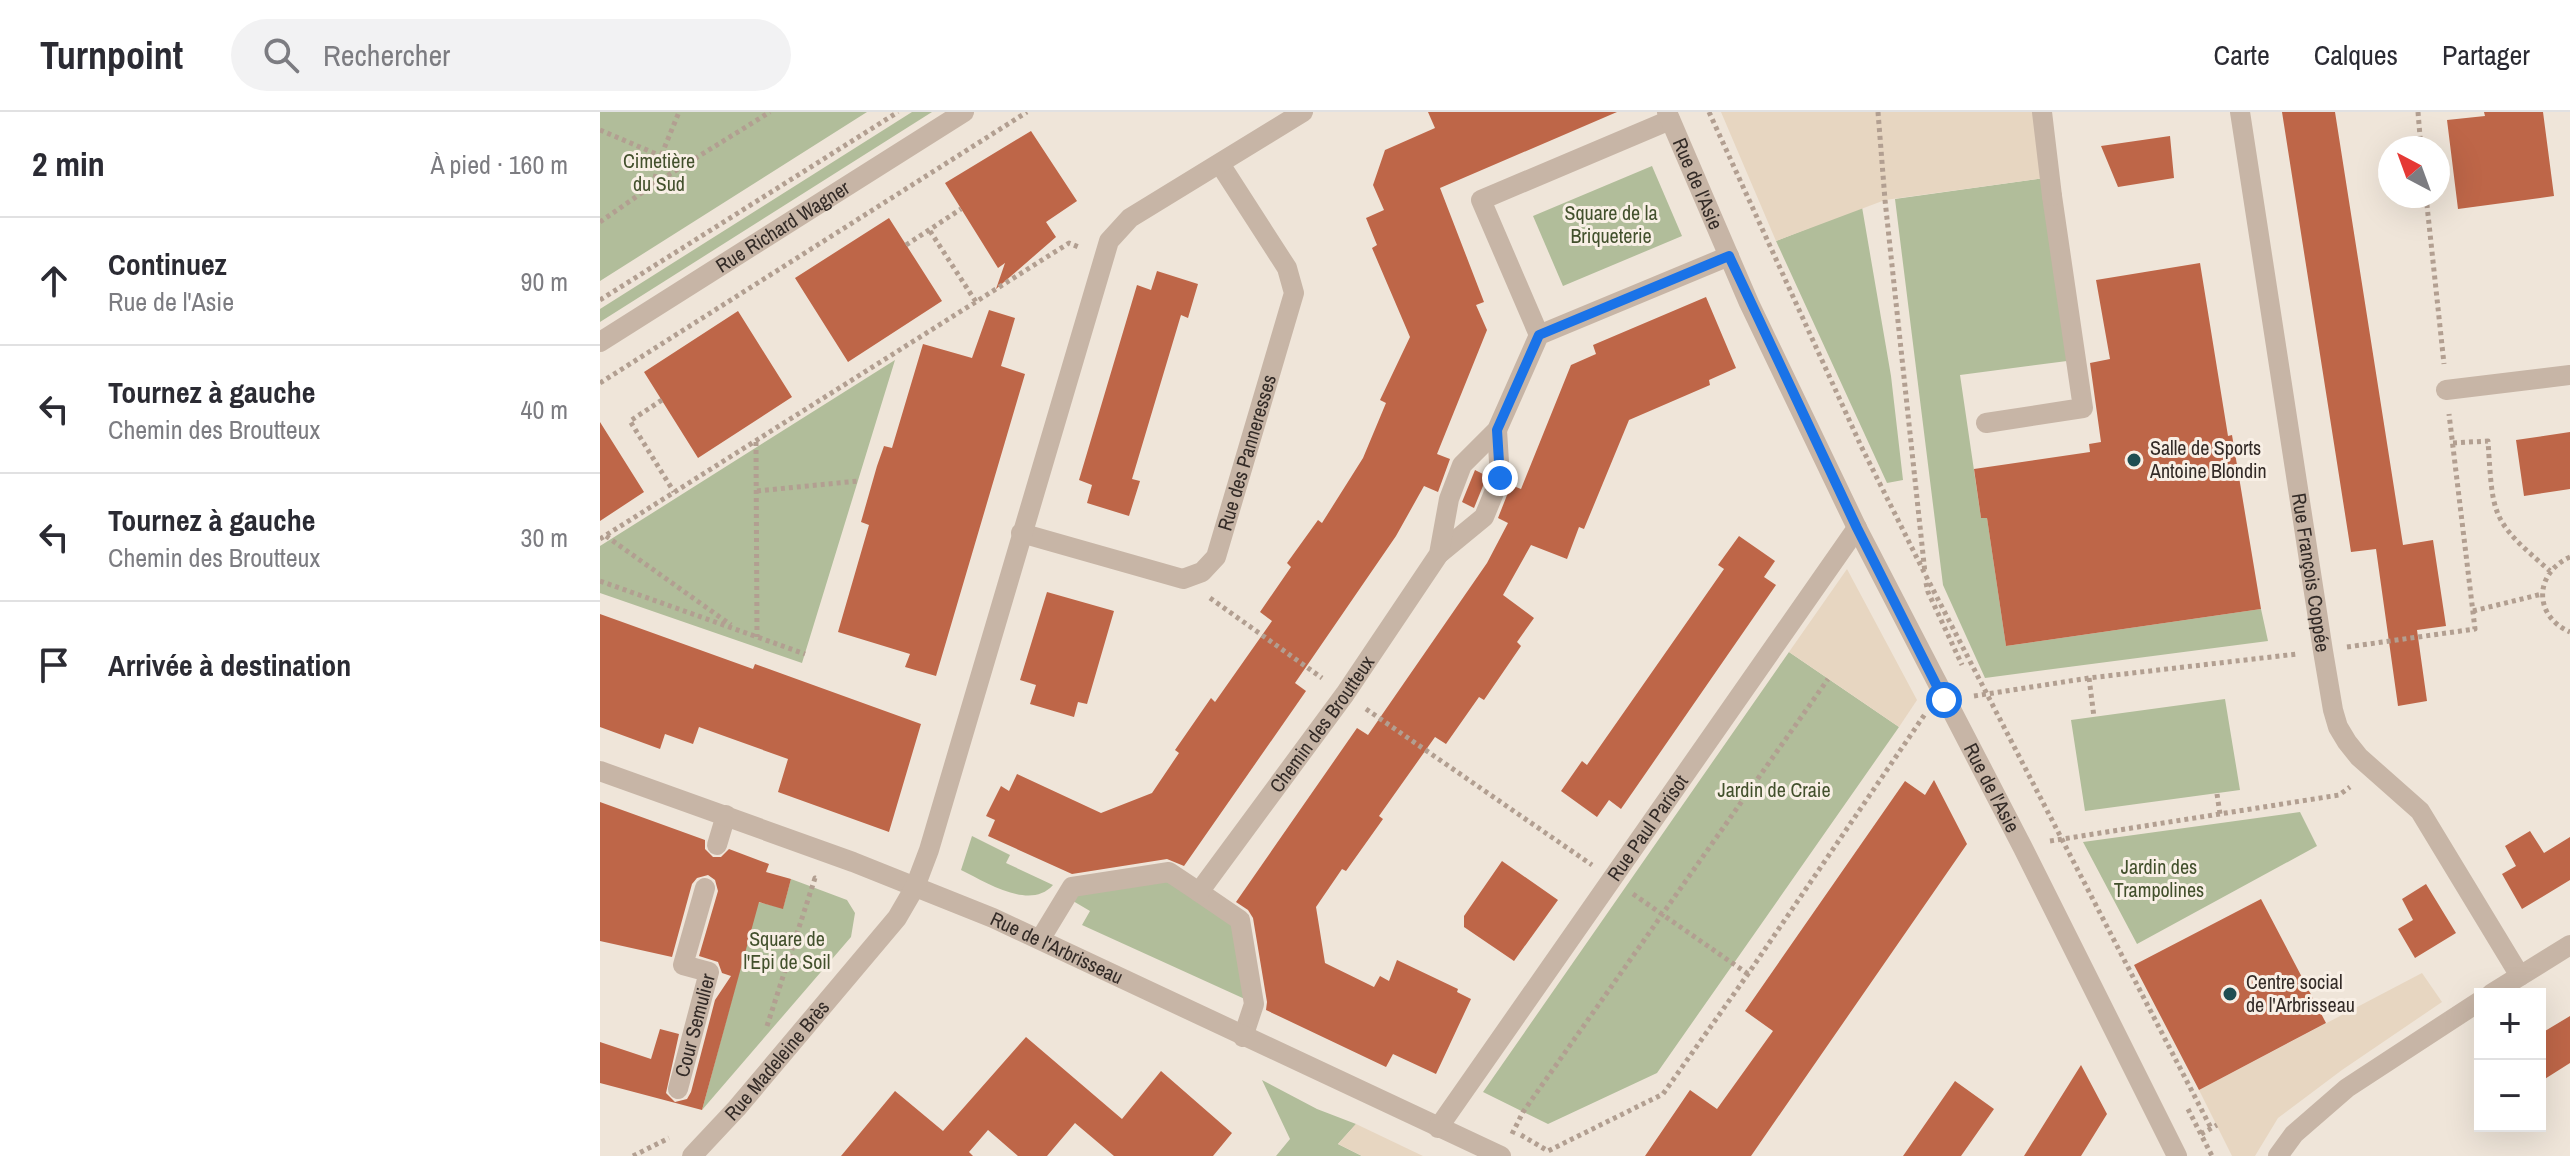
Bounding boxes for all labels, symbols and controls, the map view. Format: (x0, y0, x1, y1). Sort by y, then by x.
search box (231, 19, 791, 91)
text: Turnpoint (40, 30, 183, 81)
icon: search (259, 33, 303, 77)
text: Rechercher (323, 35, 450, 75)
text: Carte (2214, 36, 2270, 74)
text: Calques (2314, 36, 2398, 74)
text: Partager (2442, 36, 2530, 74)
street label: Rue de l'Asie (1667, 134, 1730, 233)
north arrow (2378, 136, 2450, 208)
text: 2 min (32, 141, 105, 187)
text: À pied · 160 m (430, 147, 568, 182)
park label: Cimetière du Sud (623, 147, 695, 197)
street label: Rue Richard Wagner (710, 173, 855, 279)
park label: Square de la Briqueterie (1565, 199, 1658, 249)
text: Continuez (108, 244, 227, 284)
icon: ahead (32, 259, 76, 303)
text: 90 m (521, 264, 568, 299)
text: Rue de l'Asie (108, 284, 234, 319)
street label: Rue des Panneresses (1211, 371, 1282, 534)
text: Tournez à gauche (108, 372, 315, 412)
icon: left (32, 387, 76, 431)
text: 40 m (521, 392, 568, 427)
text: Chemin des Broutteux (108, 412, 320, 447)
place label: Salle de Sports Antoine Blondin (2149, 434, 2267, 484)
marker: Salle de Sports Antoine Blondin (2125, 451, 2143, 469)
route end (1482, 460, 1518, 496)
street label: Rue François Coppée (2286, 491, 2337, 654)
text: Tournez à gauche (108, 500, 315, 540)
icon: left (32, 515, 76, 559)
text: 30 m (521, 520, 568, 555)
text: Chemin des Broutteux (108, 540, 320, 575)
icon: arrive (32, 643, 76, 687)
text: Arrivée à destination (108, 645, 351, 685)
street label: Chemin des Broutteux (1263, 649, 1381, 798)
route start (1926, 682, 1962, 718)
street label: Rue de l'Asie (1958, 738, 2027, 837)
street label: Rue Paul Parisot (1601, 769, 1694, 886)
park label: Jardin de Craie (1717, 776, 1831, 803)
park label: Jardin des Trampolines (2114, 853, 2204, 903)
street label: Rue de l'Arbrisseau (986, 905, 1128, 990)
park label: Square de l'Epi de Soil (743, 925, 831, 975)
place label: Centre social de l'Arbrisseau (2246, 968, 2355, 1018)
street label: Cour Semulier (668, 970, 721, 1080)
marker: Centre social de l'Arbrisseau (2221, 985, 2239, 1003)
map controls (2474, 988, 2546, 1132)
button: + (2474, 988, 2546, 1060)
street label: Rue Madeleine Brès (718, 994, 835, 1126)
button: − (2474, 1060, 2546, 1132)

